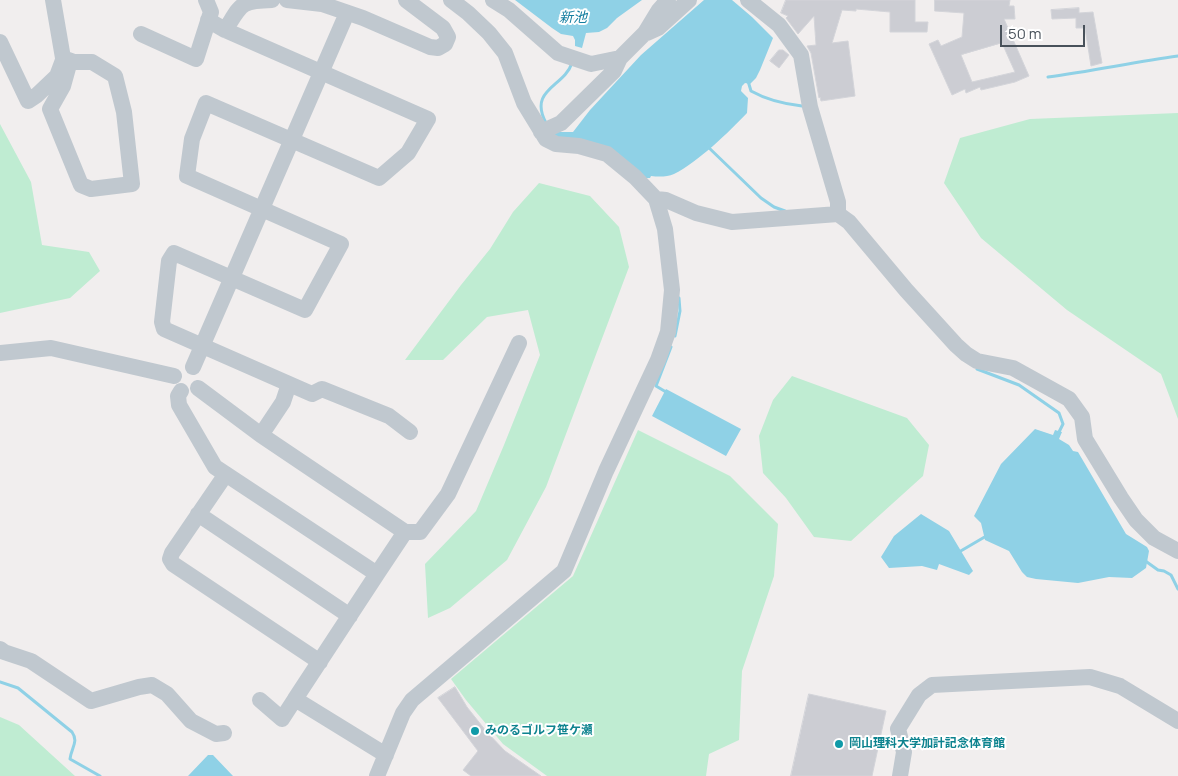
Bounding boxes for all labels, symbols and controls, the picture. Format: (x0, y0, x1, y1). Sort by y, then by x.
water label: 新池 (559, 10, 587, 26)
scale bar (1003, 15, 1088, 47)
text: 50 m (1008, 23, 1042, 44)
place label: みのるゴルフ笹ケ瀬 (485, 724, 593, 738)
marker: みのるゴルフ笹ケ瀬 (469, 725, 481, 737)
place label: 岡山理科大学加計記念体育館 (849, 737, 1005, 751)
marker: 岡山理科大学加計記念体育館 (833, 738, 845, 750)

